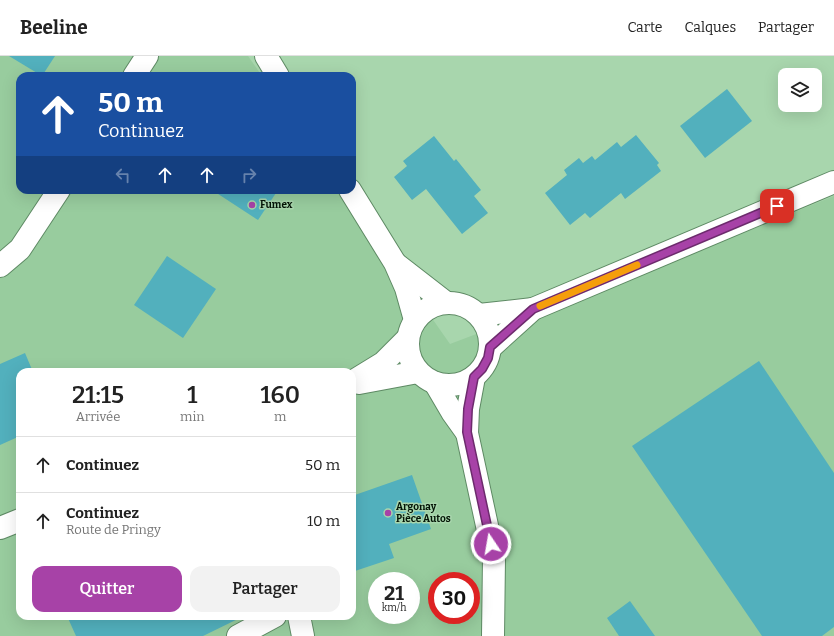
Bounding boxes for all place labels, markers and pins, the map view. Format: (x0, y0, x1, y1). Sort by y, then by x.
pin (760, 189, 794, 223)
place label: Fumex (260, 199, 293, 211)
marker: Fumex (247, 200, 257, 210)
place label: Argonay Pièce Autos (396, 501, 451, 525)
marker: Argonay Pièce Autos (383, 508, 393, 518)

